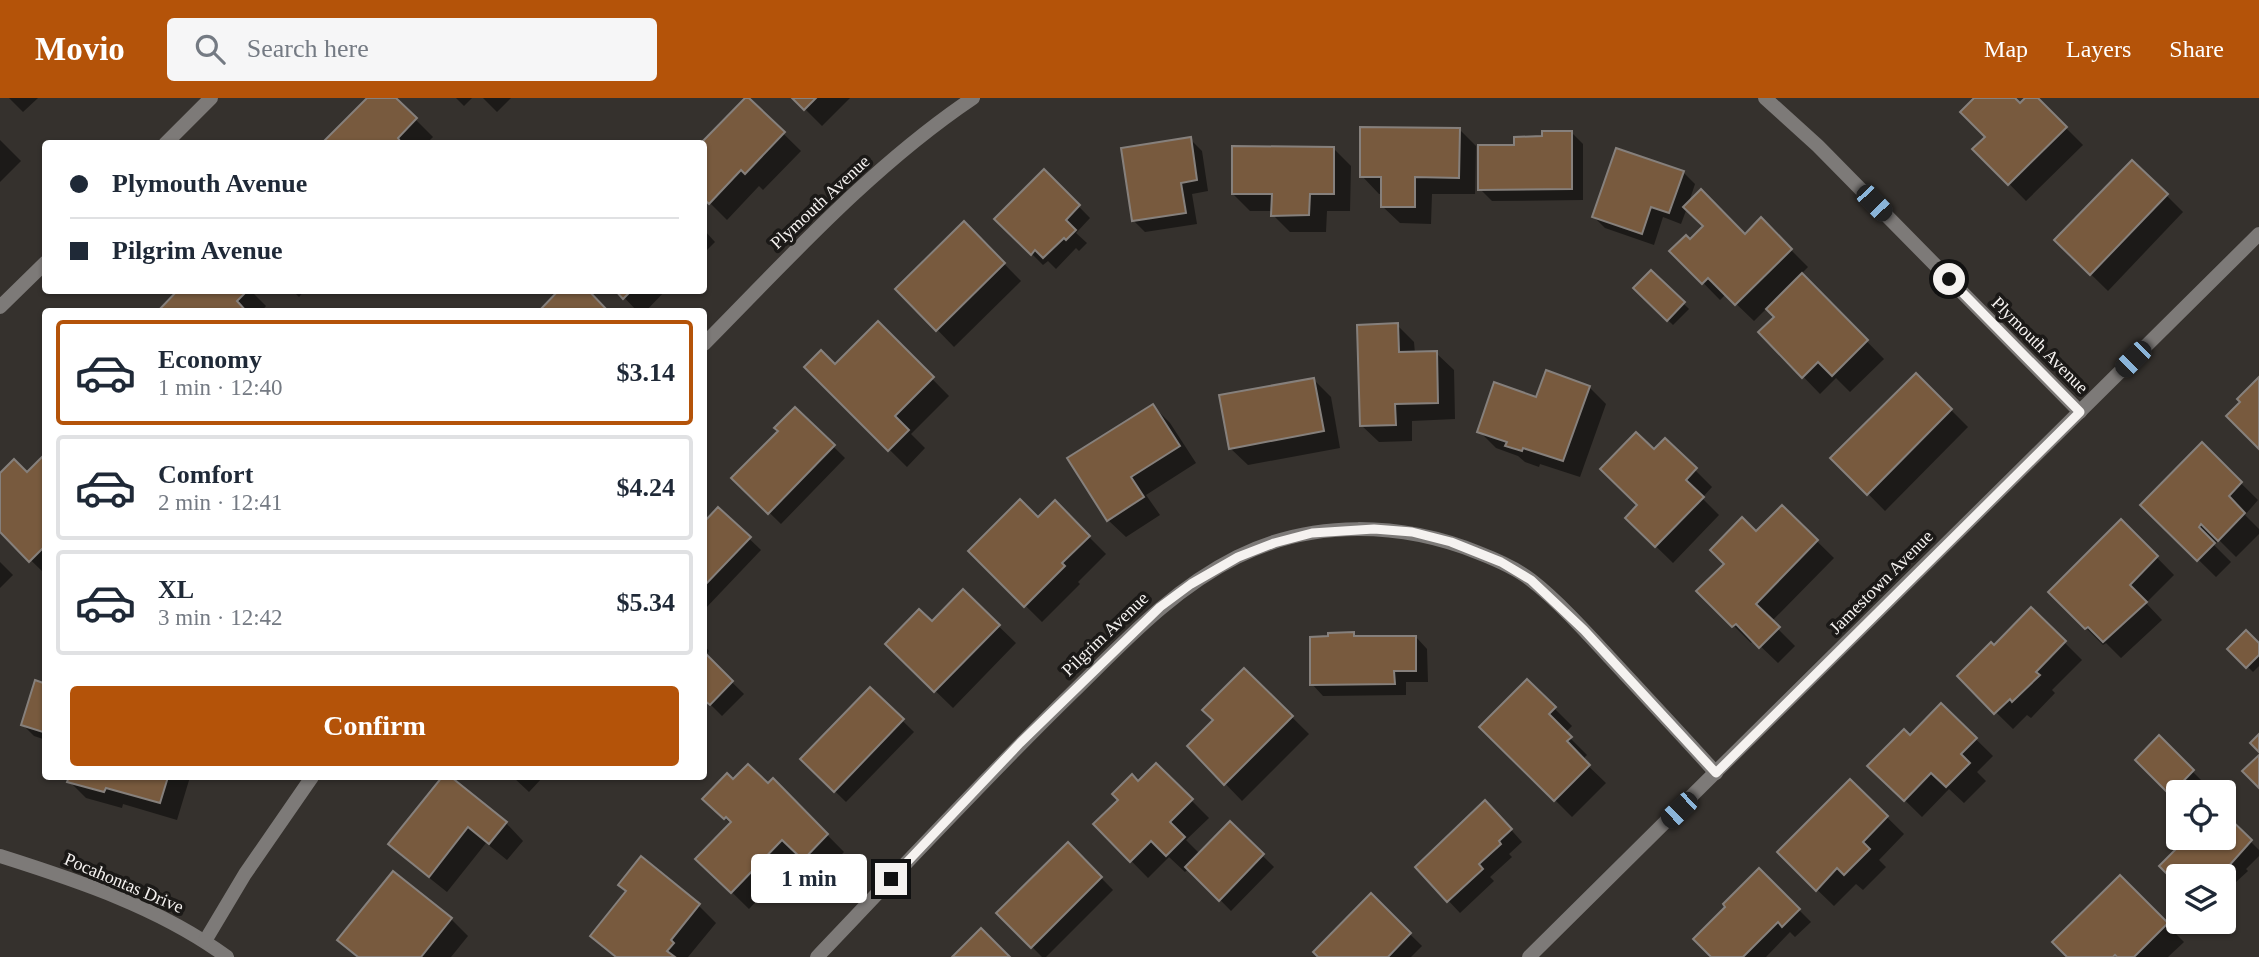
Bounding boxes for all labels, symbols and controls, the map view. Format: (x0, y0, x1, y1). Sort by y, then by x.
search box (167, 18, 657, 81)
icon: search (191, 30, 229, 68)
text: Movio (35, 31, 125, 67)
text: Search here (247, 34, 369, 63)
text: Map (1984, 36, 2028, 62)
text: Layers (2066, 36, 2131, 62)
text: Share (2169, 36, 2224, 62)
street label: Plymouth Avenue (766, 151, 874, 253)
text: Plymouth Avenue (112, 169, 307, 198)
car (1852, 181, 1897, 225)
text: Pilgrim Avenue (112, 236, 283, 265)
route start (1933, 263, 1965, 295)
street label: Plymouth Avenue (1988, 293, 2092, 397)
car (2111, 337, 2156, 381)
icon: car (74, 341, 137, 404)
text: Economy (158, 345, 262, 374)
text: $3.14 (617, 358, 675, 387)
text: 1 min · 12:40 (158, 375, 283, 400)
icon: car (74, 456, 137, 519)
text: Comfort (158, 460, 253, 489)
text: $4.24 (617, 473, 675, 502)
text: 2 min · 12:41 (158, 490, 283, 515)
street label: Jamestown Avenue (1825, 526, 1937, 638)
icon: car (74, 571, 137, 634)
text: XL (158, 575, 194, 604)
text: $5.34 (617, 588, 675, 617)
street label: Pilgrim Avenue (1058, 588, 1152, 680)
text: 3 min · 12:42 (158, 605, 283, 630)
button: Confirm (70, 686, 679, 766)
map controls (2166, 780, 2236, 934)
button: locate (2166, 780, 2236, 850)
car (1657, 788, 1702, 832)
street label: Pocahontas Drive (61, 849, 187, 917)
callout: 1 min (751, 854, 866, 904)
route end (875, 863, 907, 895)
button: layers (2166, 864, 2236, 934)
text: 1 min (781, 866, 837, 891)

